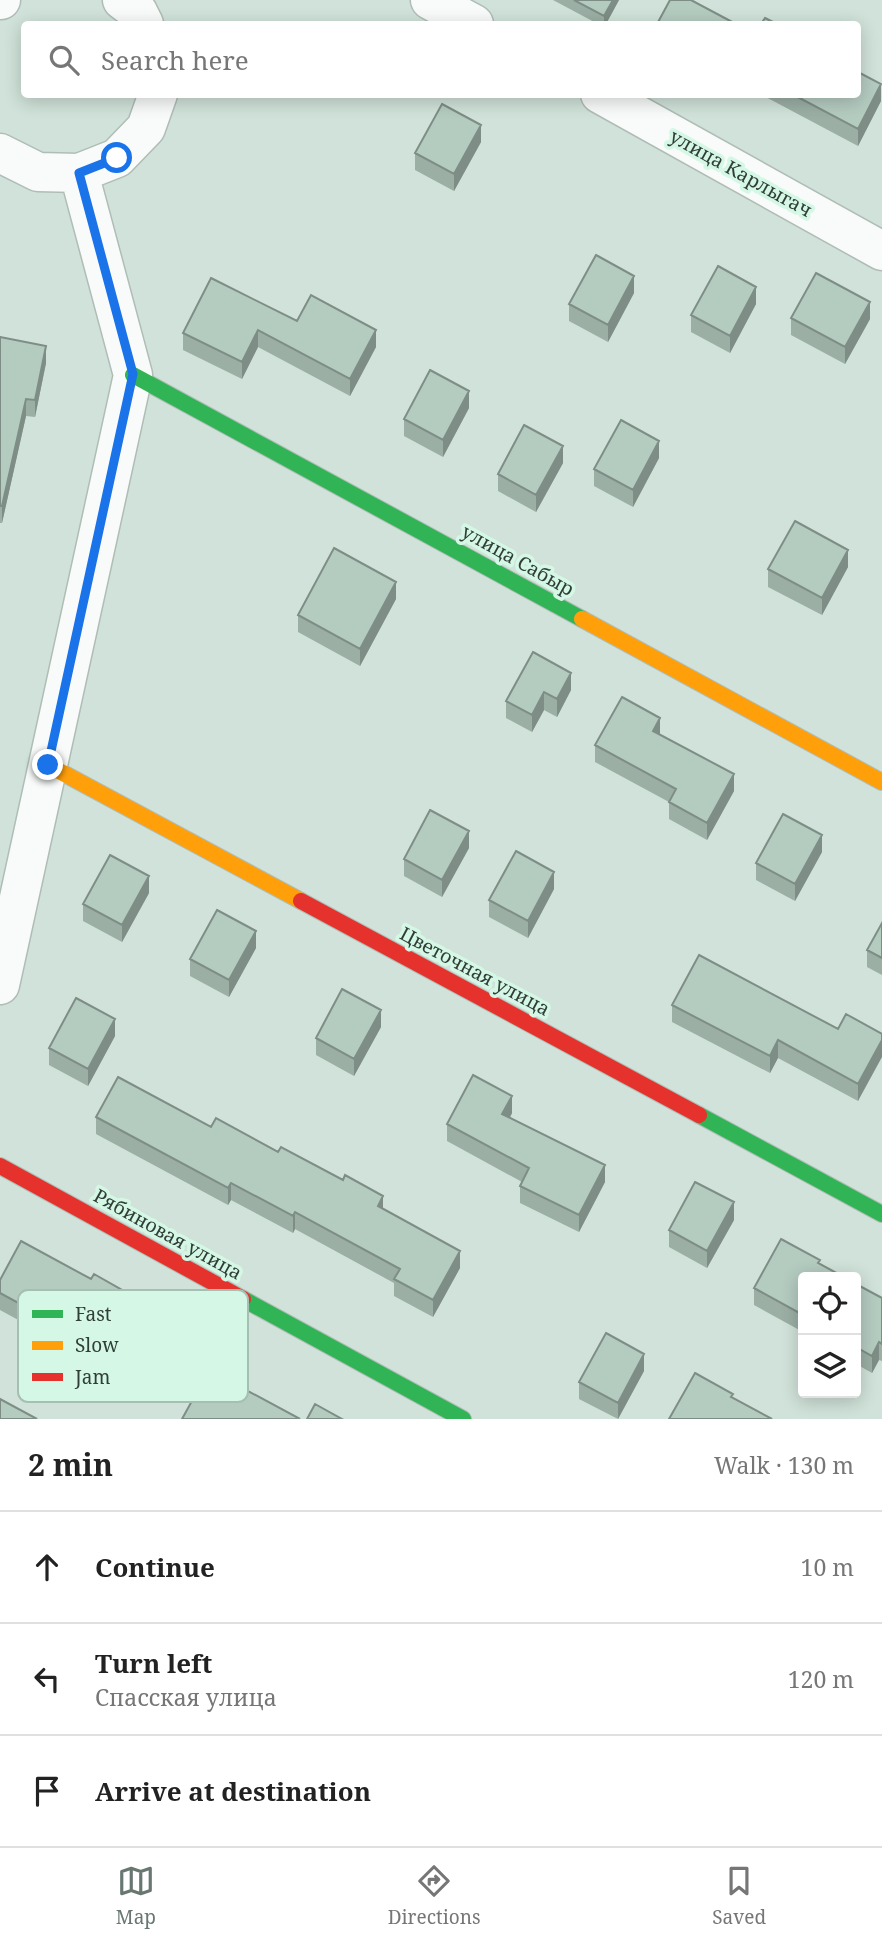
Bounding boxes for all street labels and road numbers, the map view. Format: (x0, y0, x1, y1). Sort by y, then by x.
street label: улица Карлыгач (665, 123, 817, 223)
street label: улица Сабыр (457, 518, 579, 602)
street label: Цветочная улица (395, 920, 555, 1022)
street label: Рябиновая улица (89, 1182, 247, 1286)

